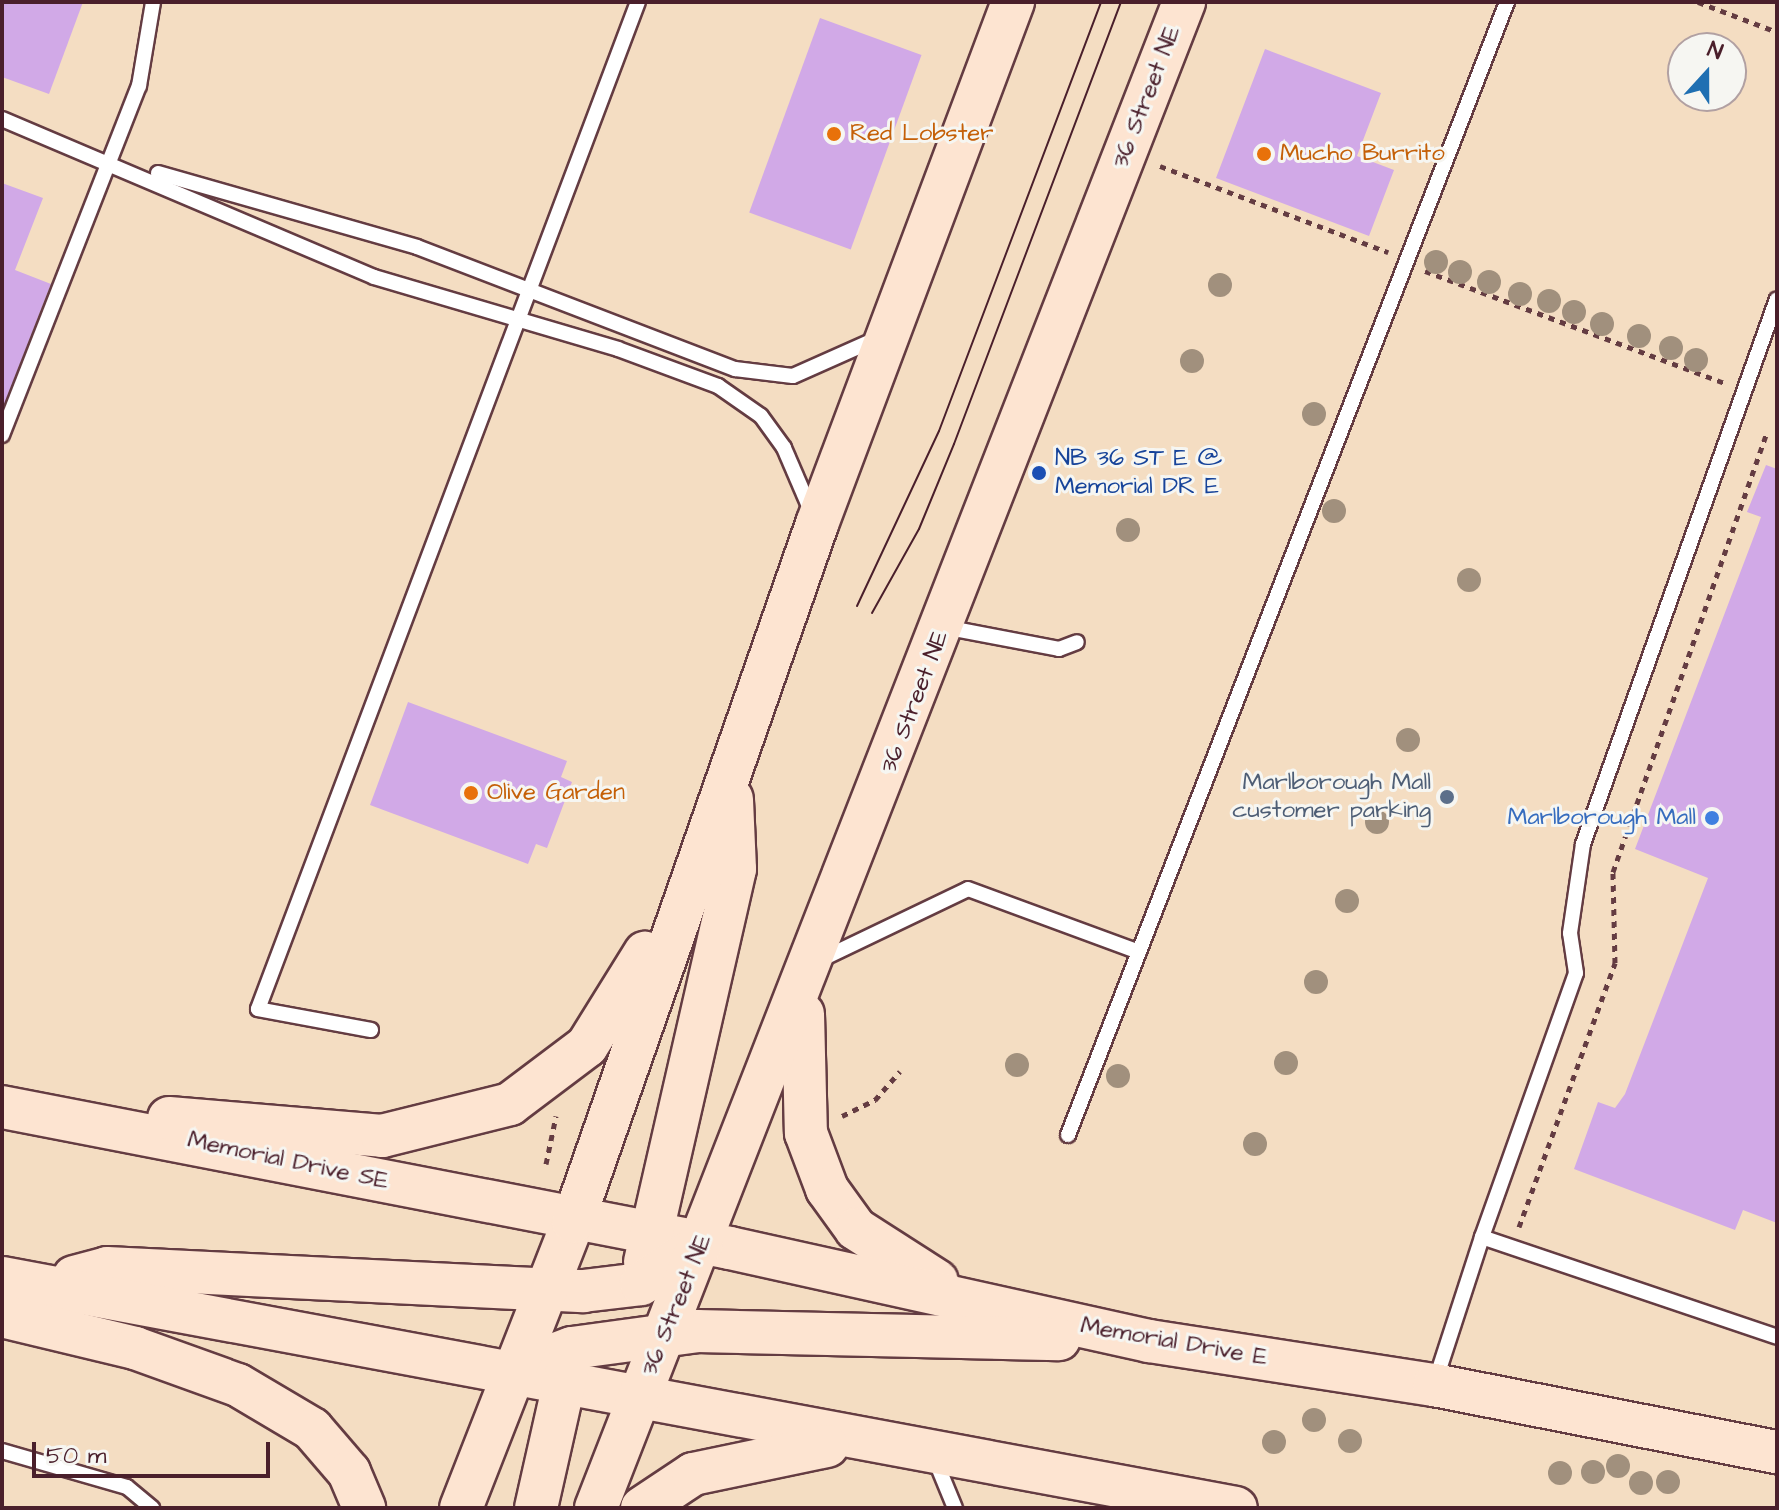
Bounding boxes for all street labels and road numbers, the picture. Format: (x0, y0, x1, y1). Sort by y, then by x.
street label: 36 Street NE (1107, 22, 1187, 172)
street label: 36 Street NE (875, 627, 955, 777)
street label: Memorial Drive SE (185, 1126, 391, 1196)
street label: 36 Street NE (636, 1230, 718, 1380)
street label: Memorial Drive E (1078, 1311, 1270, 1373)

